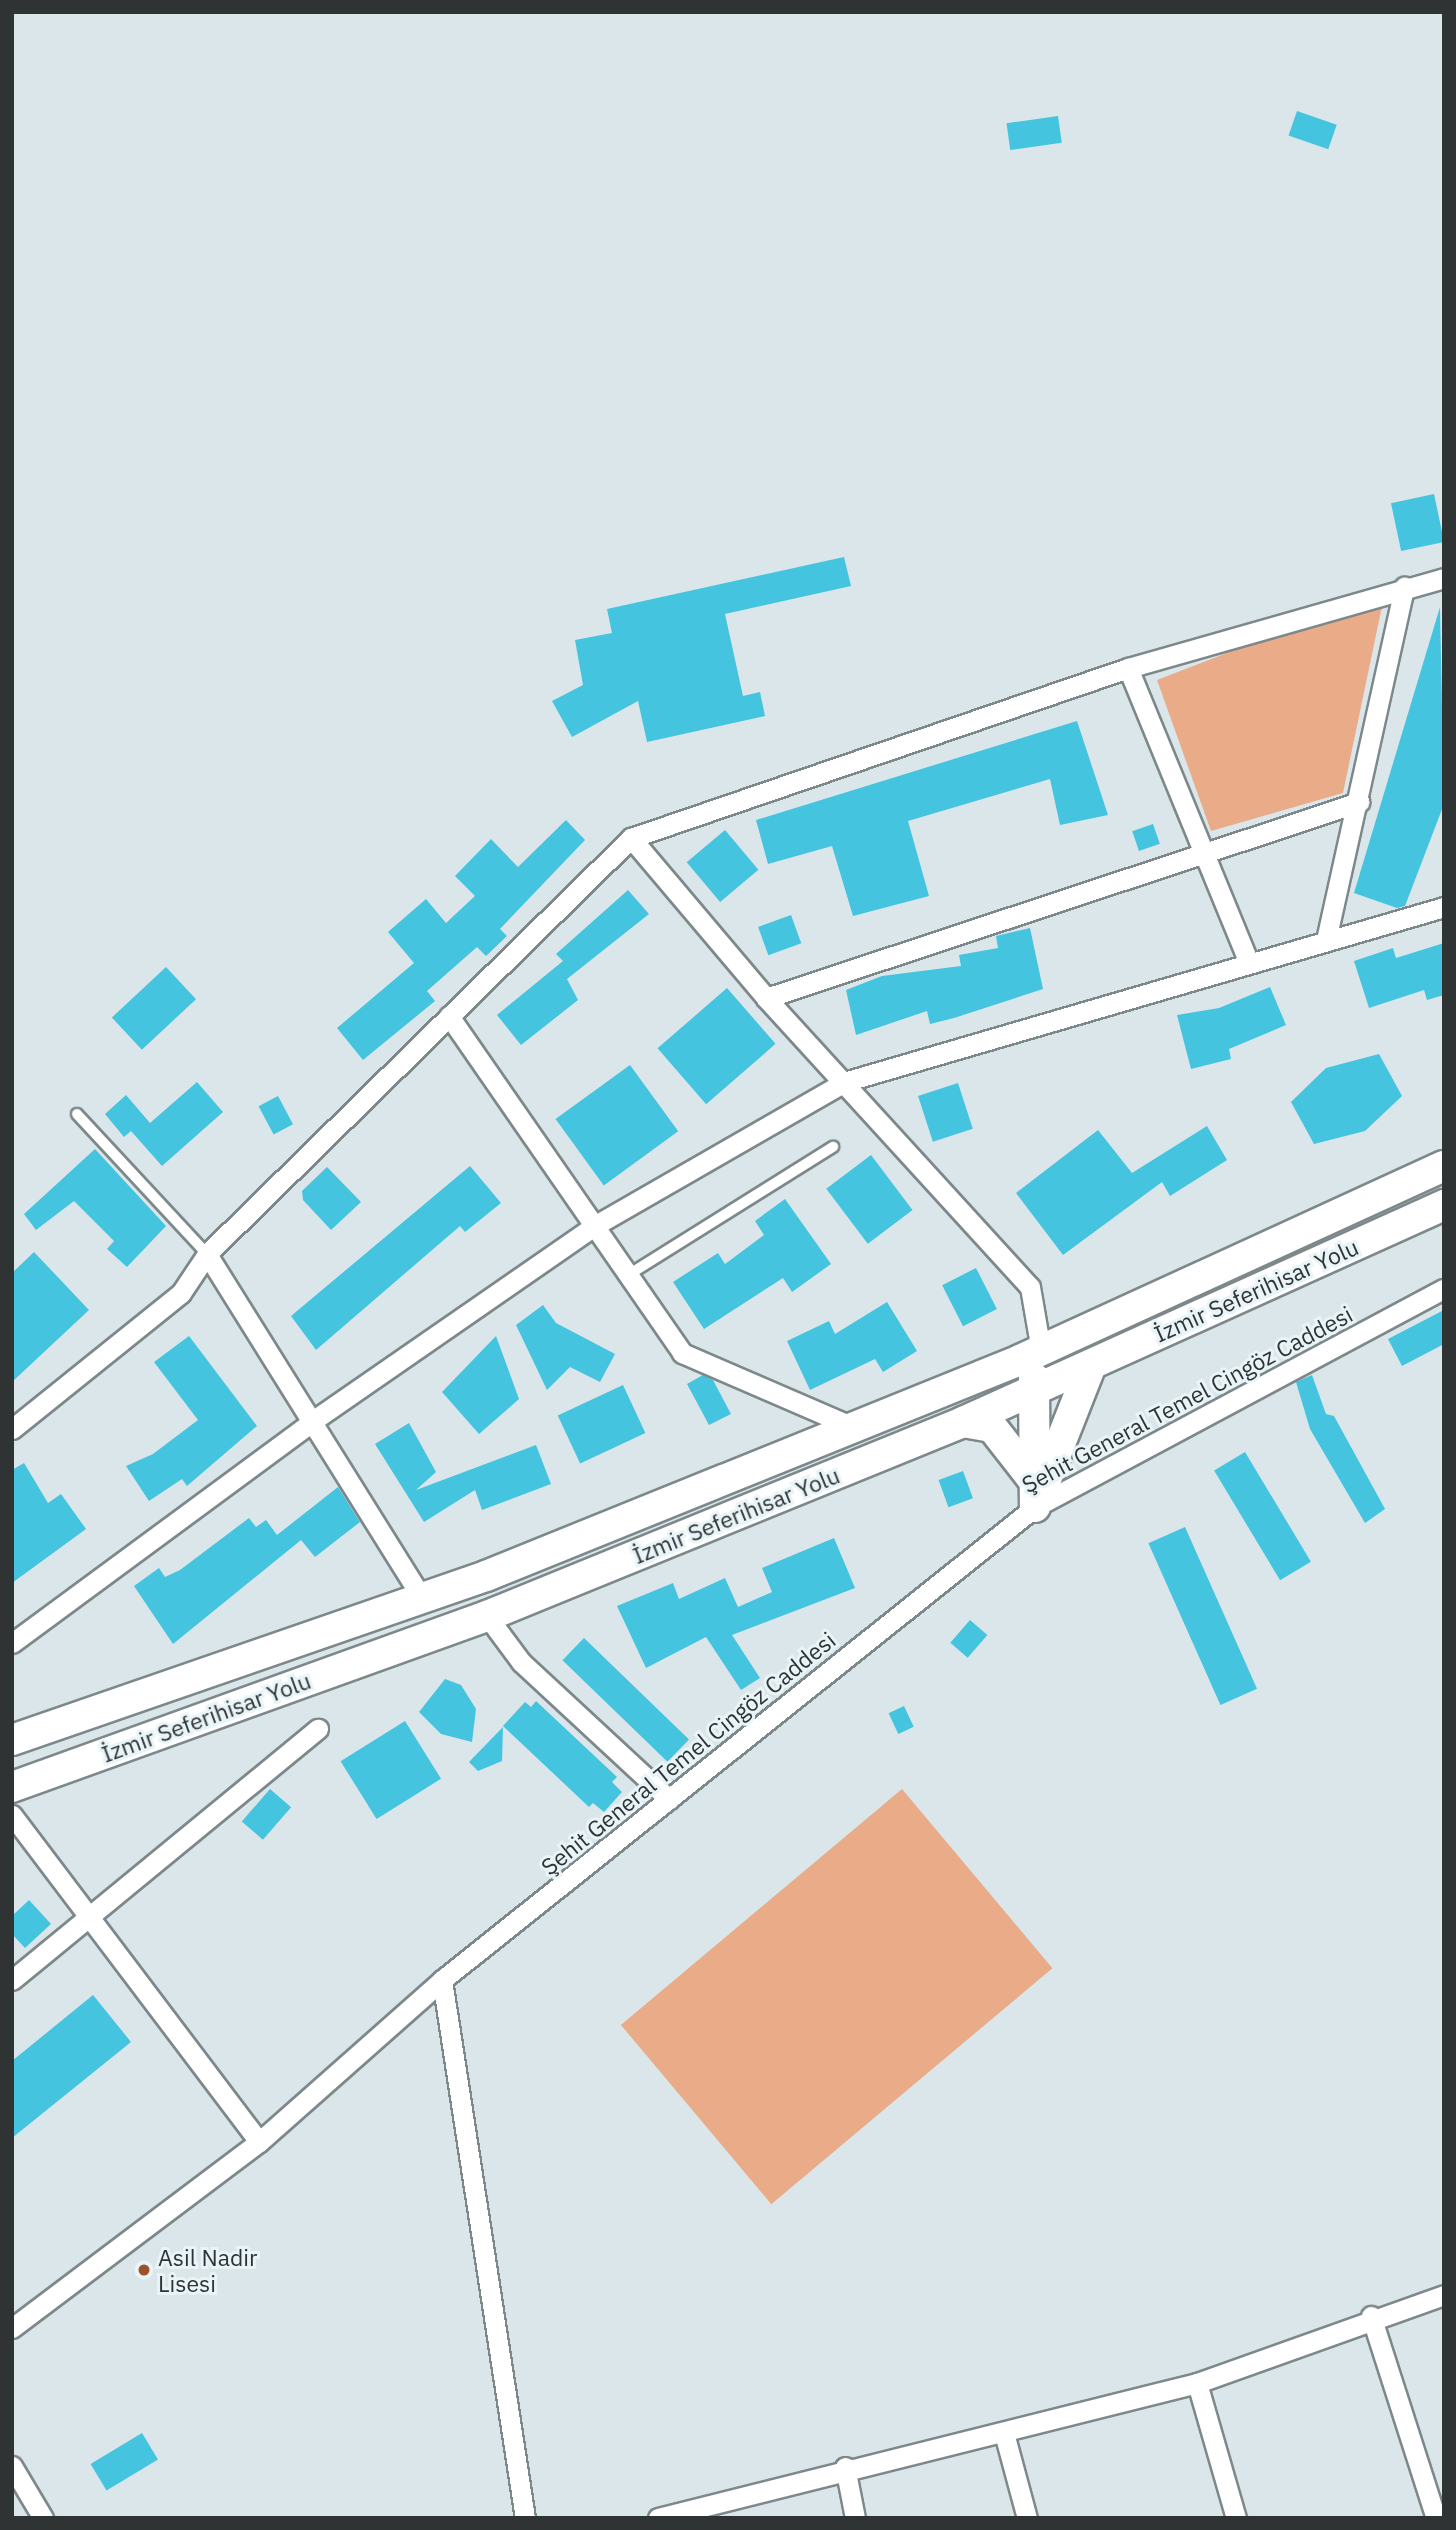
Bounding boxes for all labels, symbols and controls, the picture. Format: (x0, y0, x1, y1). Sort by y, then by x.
street label: İzmir Seferihisar Yolu (1150, 1233, 1362, 1347)
street label: Şehit General Temel Cingöz Caddesi (1017, 1300, 1357, 1498)
street label: İzmir Seferihisar Yolu (629, 1461, 843, 1569)
street label: Şehit General Temel Cingöz Caddesi (535, 1626, 841, 1880)
street label: İzmir Seferihisar Yolu (98, 1666, 314, 1768)
place label: Asil Nadir Lisesi (158, 2243, 257, 2297)
marker: Asil Nadir Lisesi (136, 2262, 152, 2278)

